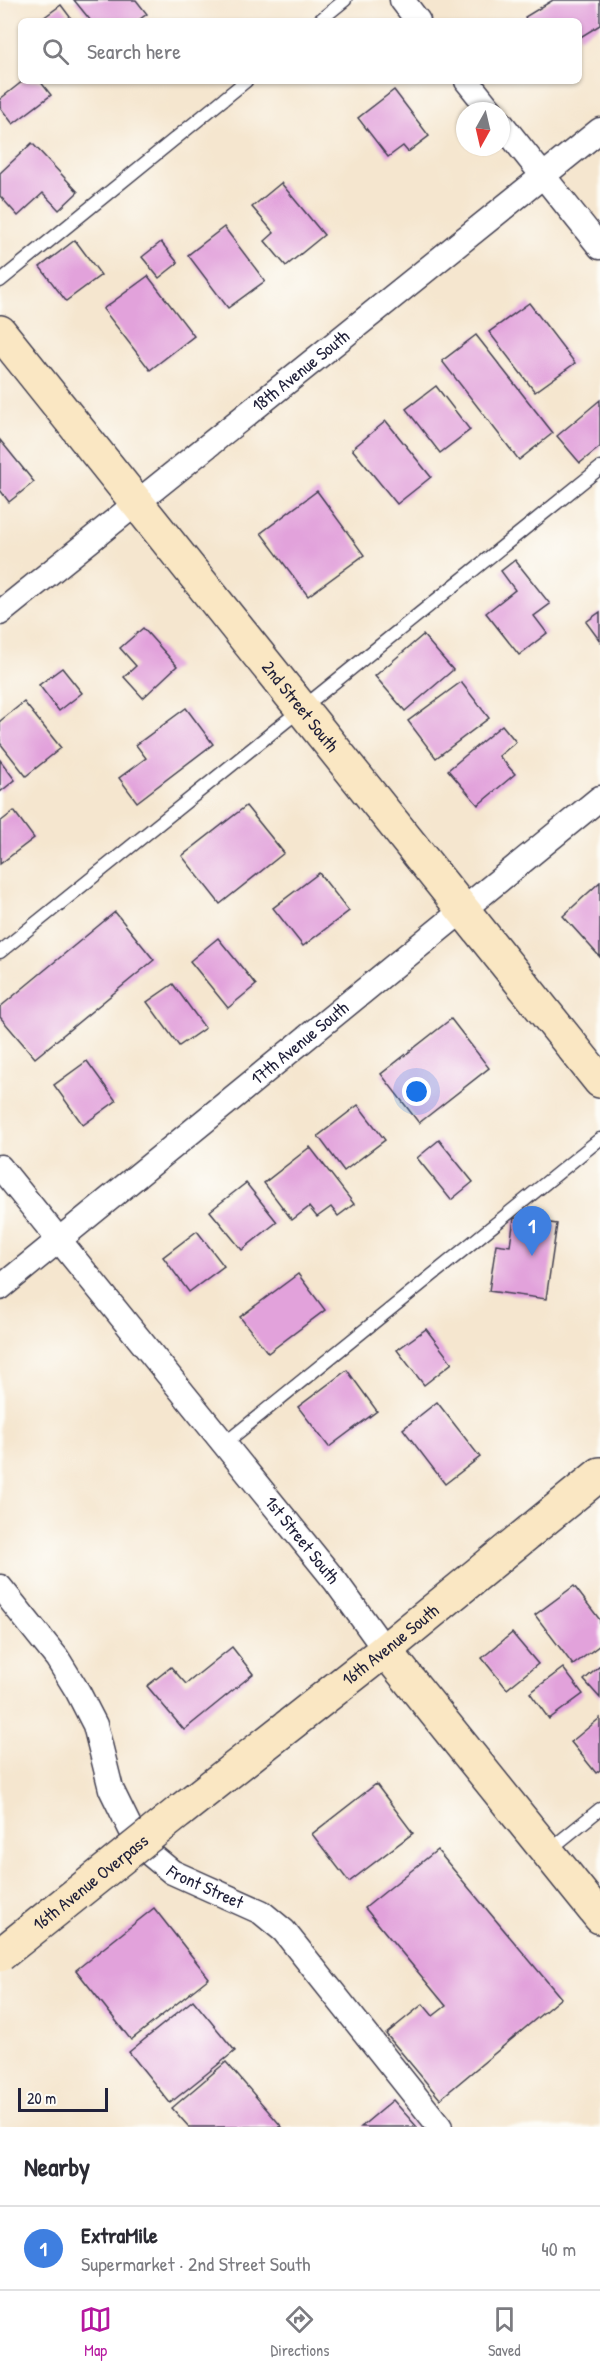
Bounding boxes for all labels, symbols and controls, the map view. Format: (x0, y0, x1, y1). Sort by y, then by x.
search box (18, 18, 582, 84)
icon: search (39, 35, 72, 68)
text: Search here (87, 36, 181, 66)
north arrow (456, 102, 510, 156)
street label: 18th Avenue South (246, 323, 355, 417)
street label: 2nd Street South (256, 655, 345, 758)
street label: 17th Avenue South (245, 995, 354, 1090)
your location (402, 1077, 431, 1106)
pin: 1 (512, 1206, 552, 1256)
street label: 1st Street South (259, 1491, 346, 1589)
street label: 16th Avenue South (336, 1598, 444, 1691)
street label: 16th Avenue Overpass (27, 1828, 153, 1936)
street label: Front Street (160, 1859, 249, 1915)
scale bar (18, 2085, 108, 2112)
text: 20 m (27, 2087, 56, 2109)
text: Nearby (24, 2149, 90, 2184)
text: ExtraMile (81, 2220, 158, 2250)
text: 1 (40, 2235, 47, 2262)
text: 40 m (541, 2235, 576, 2262)
text: Supermarket · 2nd Street South (81, 2250, 310, 2277)
tab: Map (79, 2303, 112, 2361)
tab: Directions (271, 2303, 329, 2361)
tab: Saved (488, 2303, 521, 2361)

